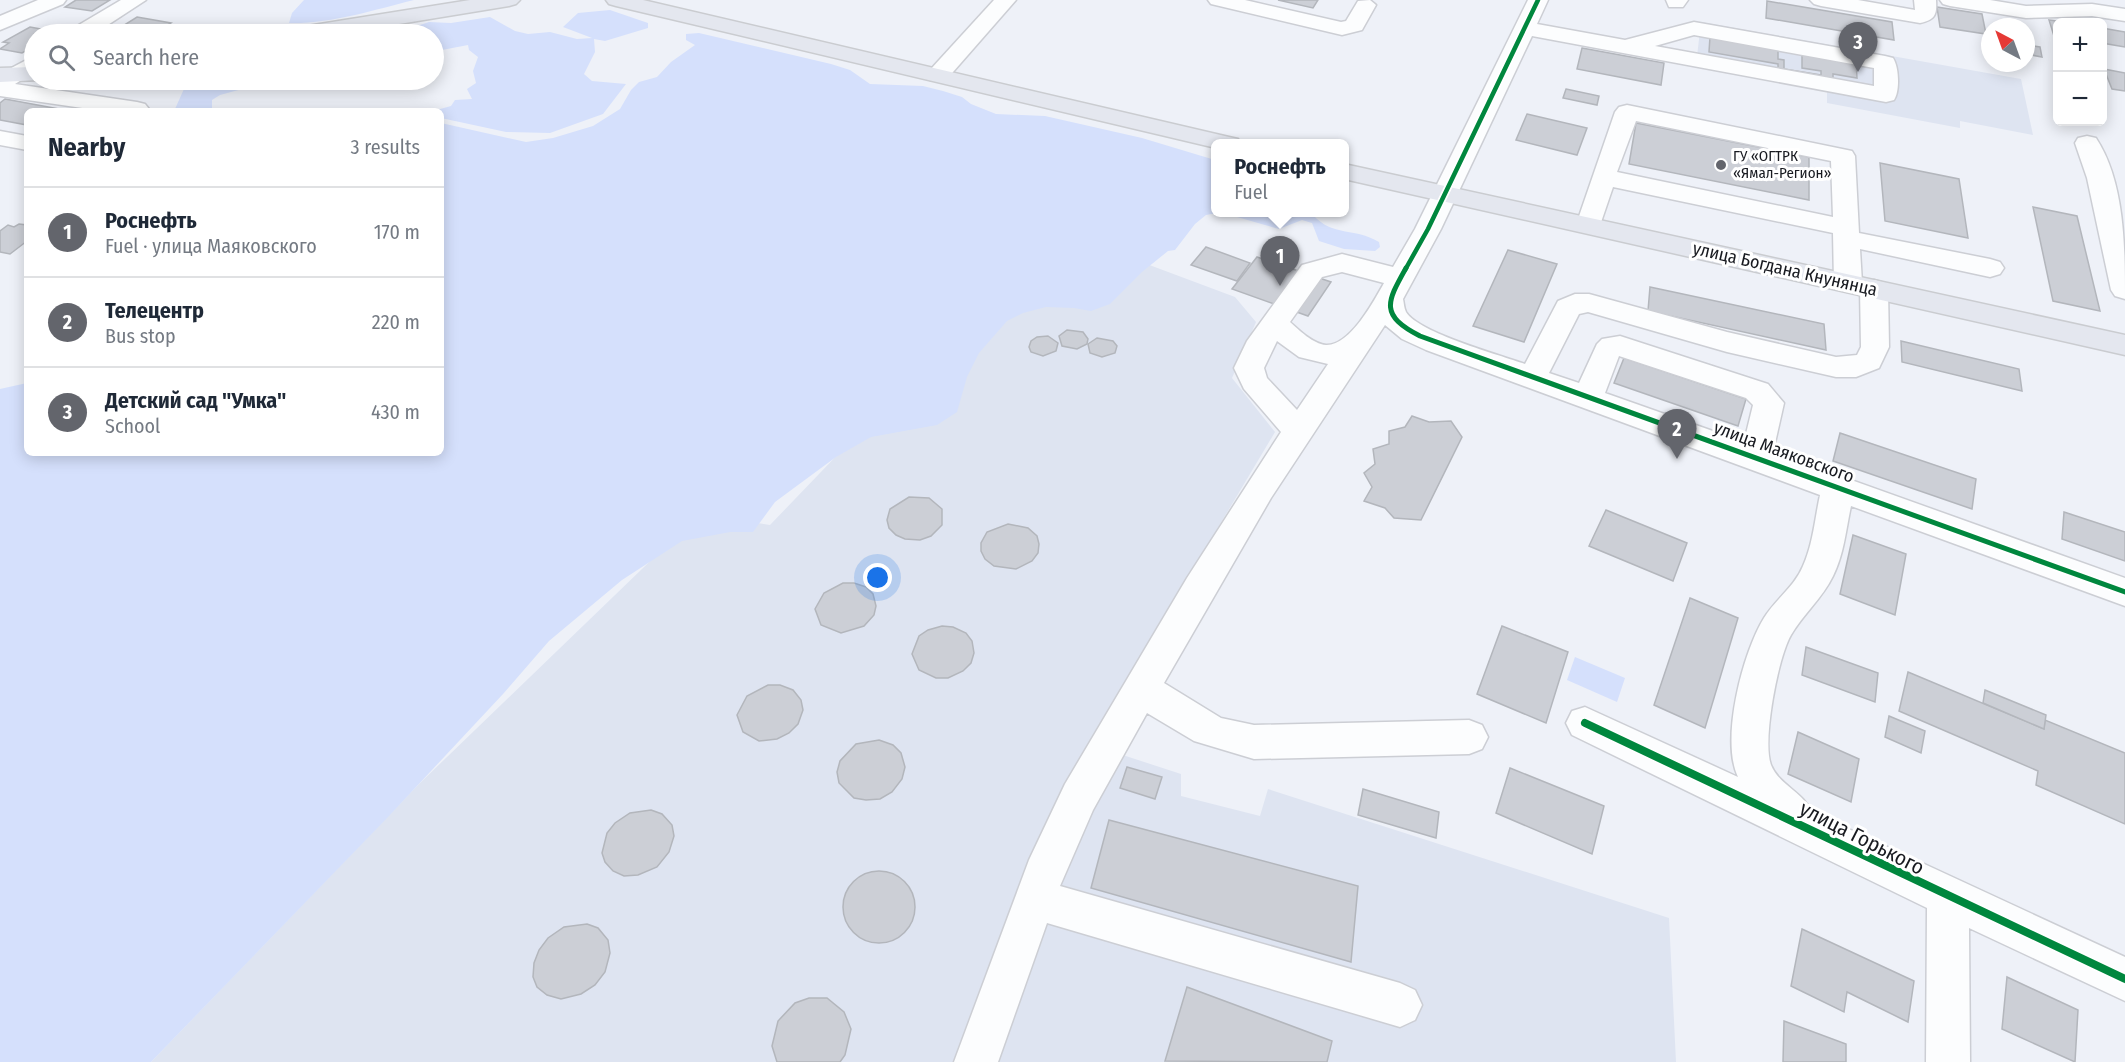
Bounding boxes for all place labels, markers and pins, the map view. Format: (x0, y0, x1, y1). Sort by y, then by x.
pin: 3 (1838, 22, 1878, 72)
place label: ГУ «ОГТРК «Ямал-Регион» (1733, 147, 1832, 182)
marker: ГУ «ОГТРК «Ямал-Регион» (1714, 158, 1728, 172)
pin: 1 (1260, 236, 1300, 286)
pin: 2 (1658, 410, 1696, 459)

